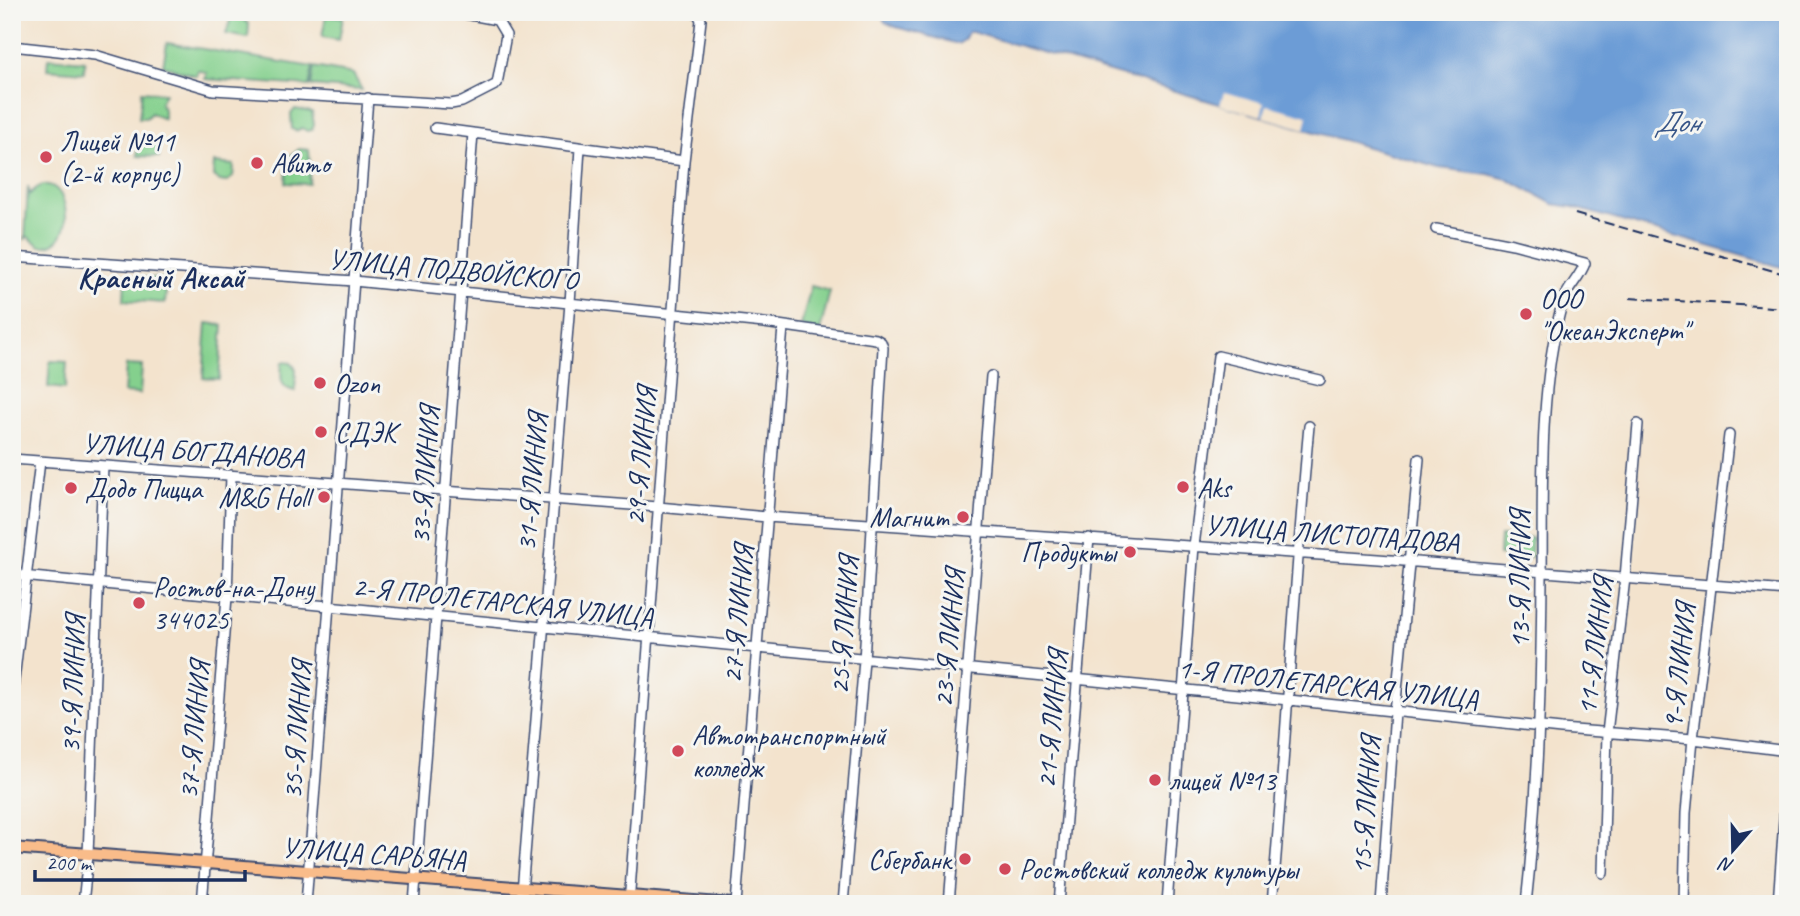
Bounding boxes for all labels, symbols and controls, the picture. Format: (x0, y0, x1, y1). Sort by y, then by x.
water label: Дон (1654, 103, 1704, 141)
place label: Лицей №11 (2-й корпус) (60, 124, 181, 191)
place label: Авито (271, 146, 333, 181)
marker: Лицей №11 (2-й корпус) (38, 149, 54, 165)
marker: Авито (249, 155, 265, 171)
street label: УЛИЦА ПОДВОЙСКОГО (327, 241, 582, 298)
district label: Красный Аксай (78, 259, 247, 297)
place label: ООО "ОкеанЭксперт" (1540, 281, 1694, 348)
marker: ООО "ОкеанЭксперт" (1518, 306, 1534, 322)
place label: Ozon (334, 366, 380, 401)
marker: Ozon (312, 375, 328, 391)
street label: 29-Я ЛИНИЯ (617, 381, 664, 526)
street label: 33-Я ЛИНИЯ (402, 400, 447, 545)
street label: 31-Я ЛИНИЯ (508, 407, 555, 552)
place label: СДЭК (335, 415, 402, 450)
marker: СДЭК (313, 424, 329, 440)
street label: УЛИЦА БОГДАНОВА (81, 425, 307, 476)
place label: Aks (1197, 470, 1233, 505)
place label: Додо Пицца (85, 471, 204, 506)
marker: Aks (1175, 479, 1191, 495)
marker: Додо Пицца (63, 480, 79, 496)
place label: M&G Holl (218, 480, 315, 515)
marker: M&G Holl (316, 489, 332, 505)
place label: Магнит (869, 500, 950, 535)
street label: 13-Я ЛИНИЯ (1502, 505, 1537, 648)
street label: УЛИЦА ЛИСТОПАДОВА (1204, 507, 1461, 560)
marker: Магнит (955, 509, 971, 525)
place label: Продукты (1021, 535, 1118, 570)
street label: 27-Я ЛИНИЯ (714, 539, 761, 684)
marker: Продукты (1122, 544, 1138, 560)
street label: 25-Я ЛИНИЯ (821, 550, 866, 695)
street label: 23-Я ЛИНИЯ (925, 563, 972, 708)
street label: 2-Я ПРОЛЕТАРСКАЯ УЛИЦА (351, 568, 656, 635)
place label: Ростов-на-Дону 344025 (153, 570, 316, 637)
street label: 11-Я ЛИНИЯ (1569, 571, 1621, 717)
marker: Ростов-на-Дону 344025 (131, 595, 147, 611)
street label: 9-Я ЛИНИЯ (1655, 597, 1703, 730)
street label: 39-Я ЛИНИЯ (53, 610, 93, 754)
street label: 21-Я ЛИНИЯ (1028, 644, 1075, 789)
street label: 1-Я ПРОЛЕТАРСКАЯ УЛИЦА (1176, 650, 1481, 717)
street label: 37-Я ЛИНИЯ (170, 655, 217, 800)
street label: 35-Я ЛИНИЯ (274, 655, 319, 800)
place label: Автотранспортный колледж (692, 718, 887, 785)
street label: 15-Я ЛИНИЯ (1343, 730, 1388, 875)
marker: Автотранспортный колледж (670, 743, 686, 759)
place label: лицей №13 (1169, 763, 1278, 798)
marker: лицей №13 (1147, 772, 1163, 788)
north arrow (1699, 814, 1769, 884)
street label: УЛИЦА САРЬЯНА (281, 830, 468, 877)
scale bar (35, 839, 245, 883)
place label: Сбербанк (868, 842, 954, 877)
text: 200 m (46, 850, 93, 876)
marker: Сбербанк (957, 851, 973, 867)
text: N (1715, 851, 1737, 878)
place label: Ростовский колледж культуры (1019, 852, 1300, 887)
marker: Ростовский колледж культуры (997, 861, 1013, 877)

